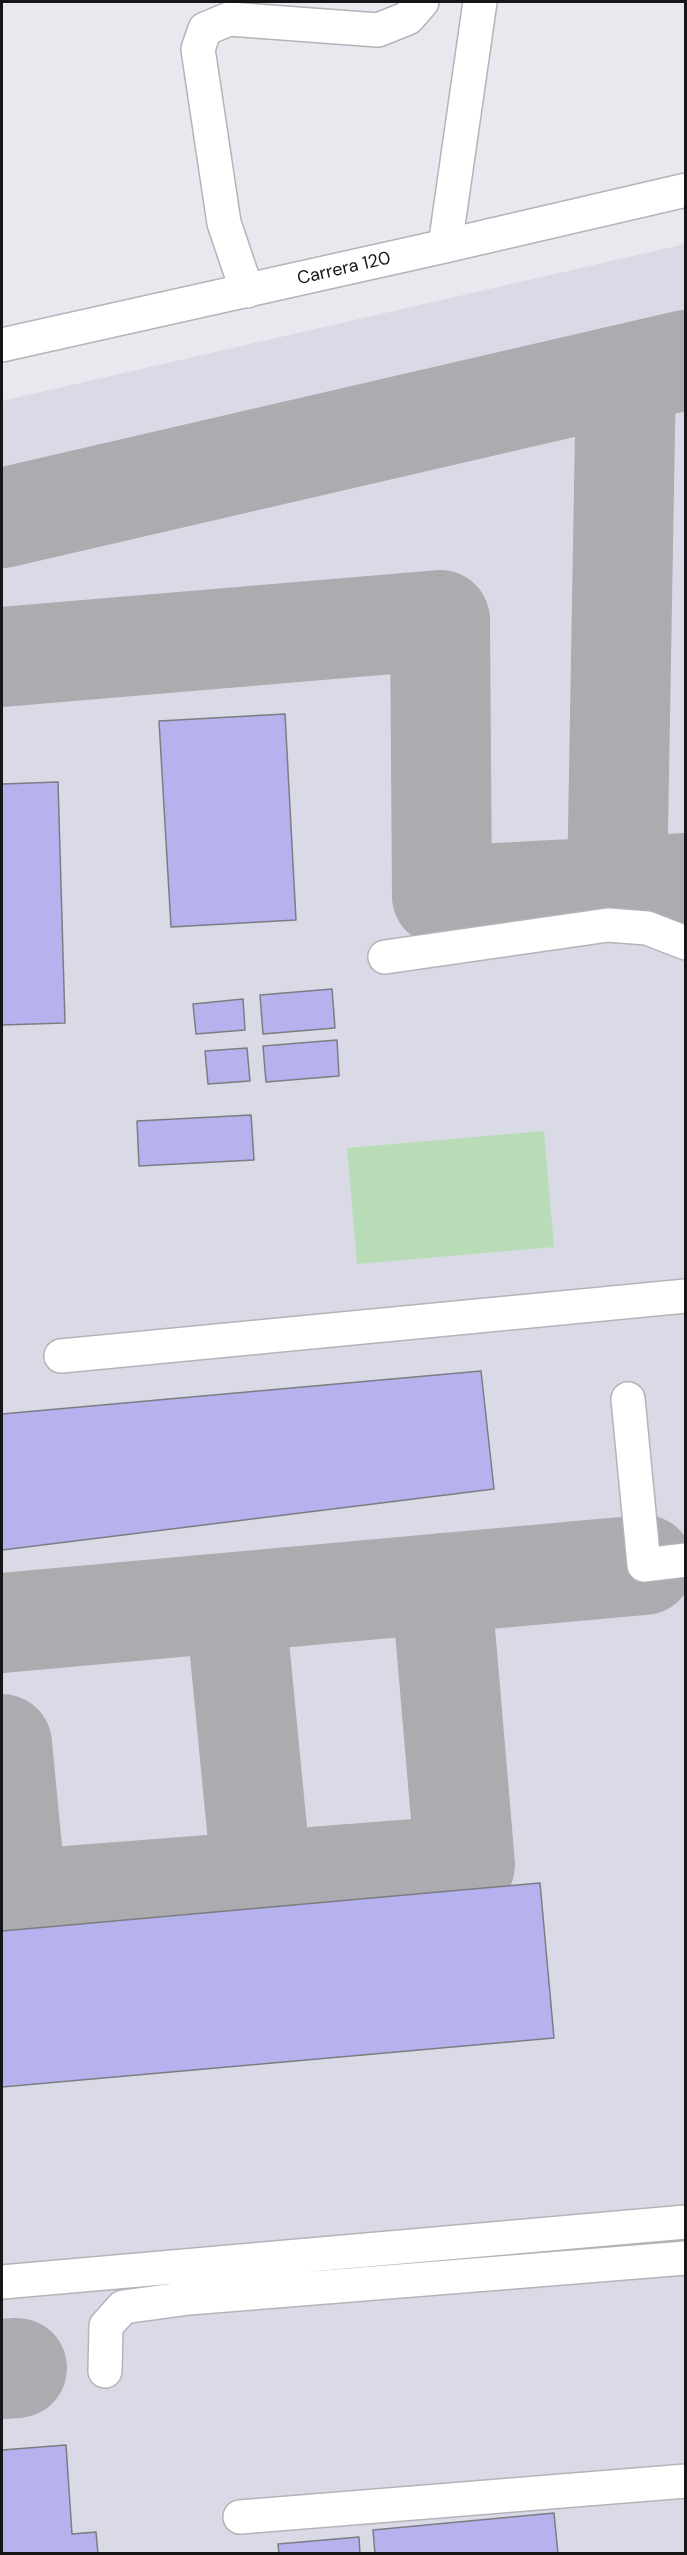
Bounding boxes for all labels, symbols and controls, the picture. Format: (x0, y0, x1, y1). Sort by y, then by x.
street label: Carrera 120 (295, 248, 393, 290)

